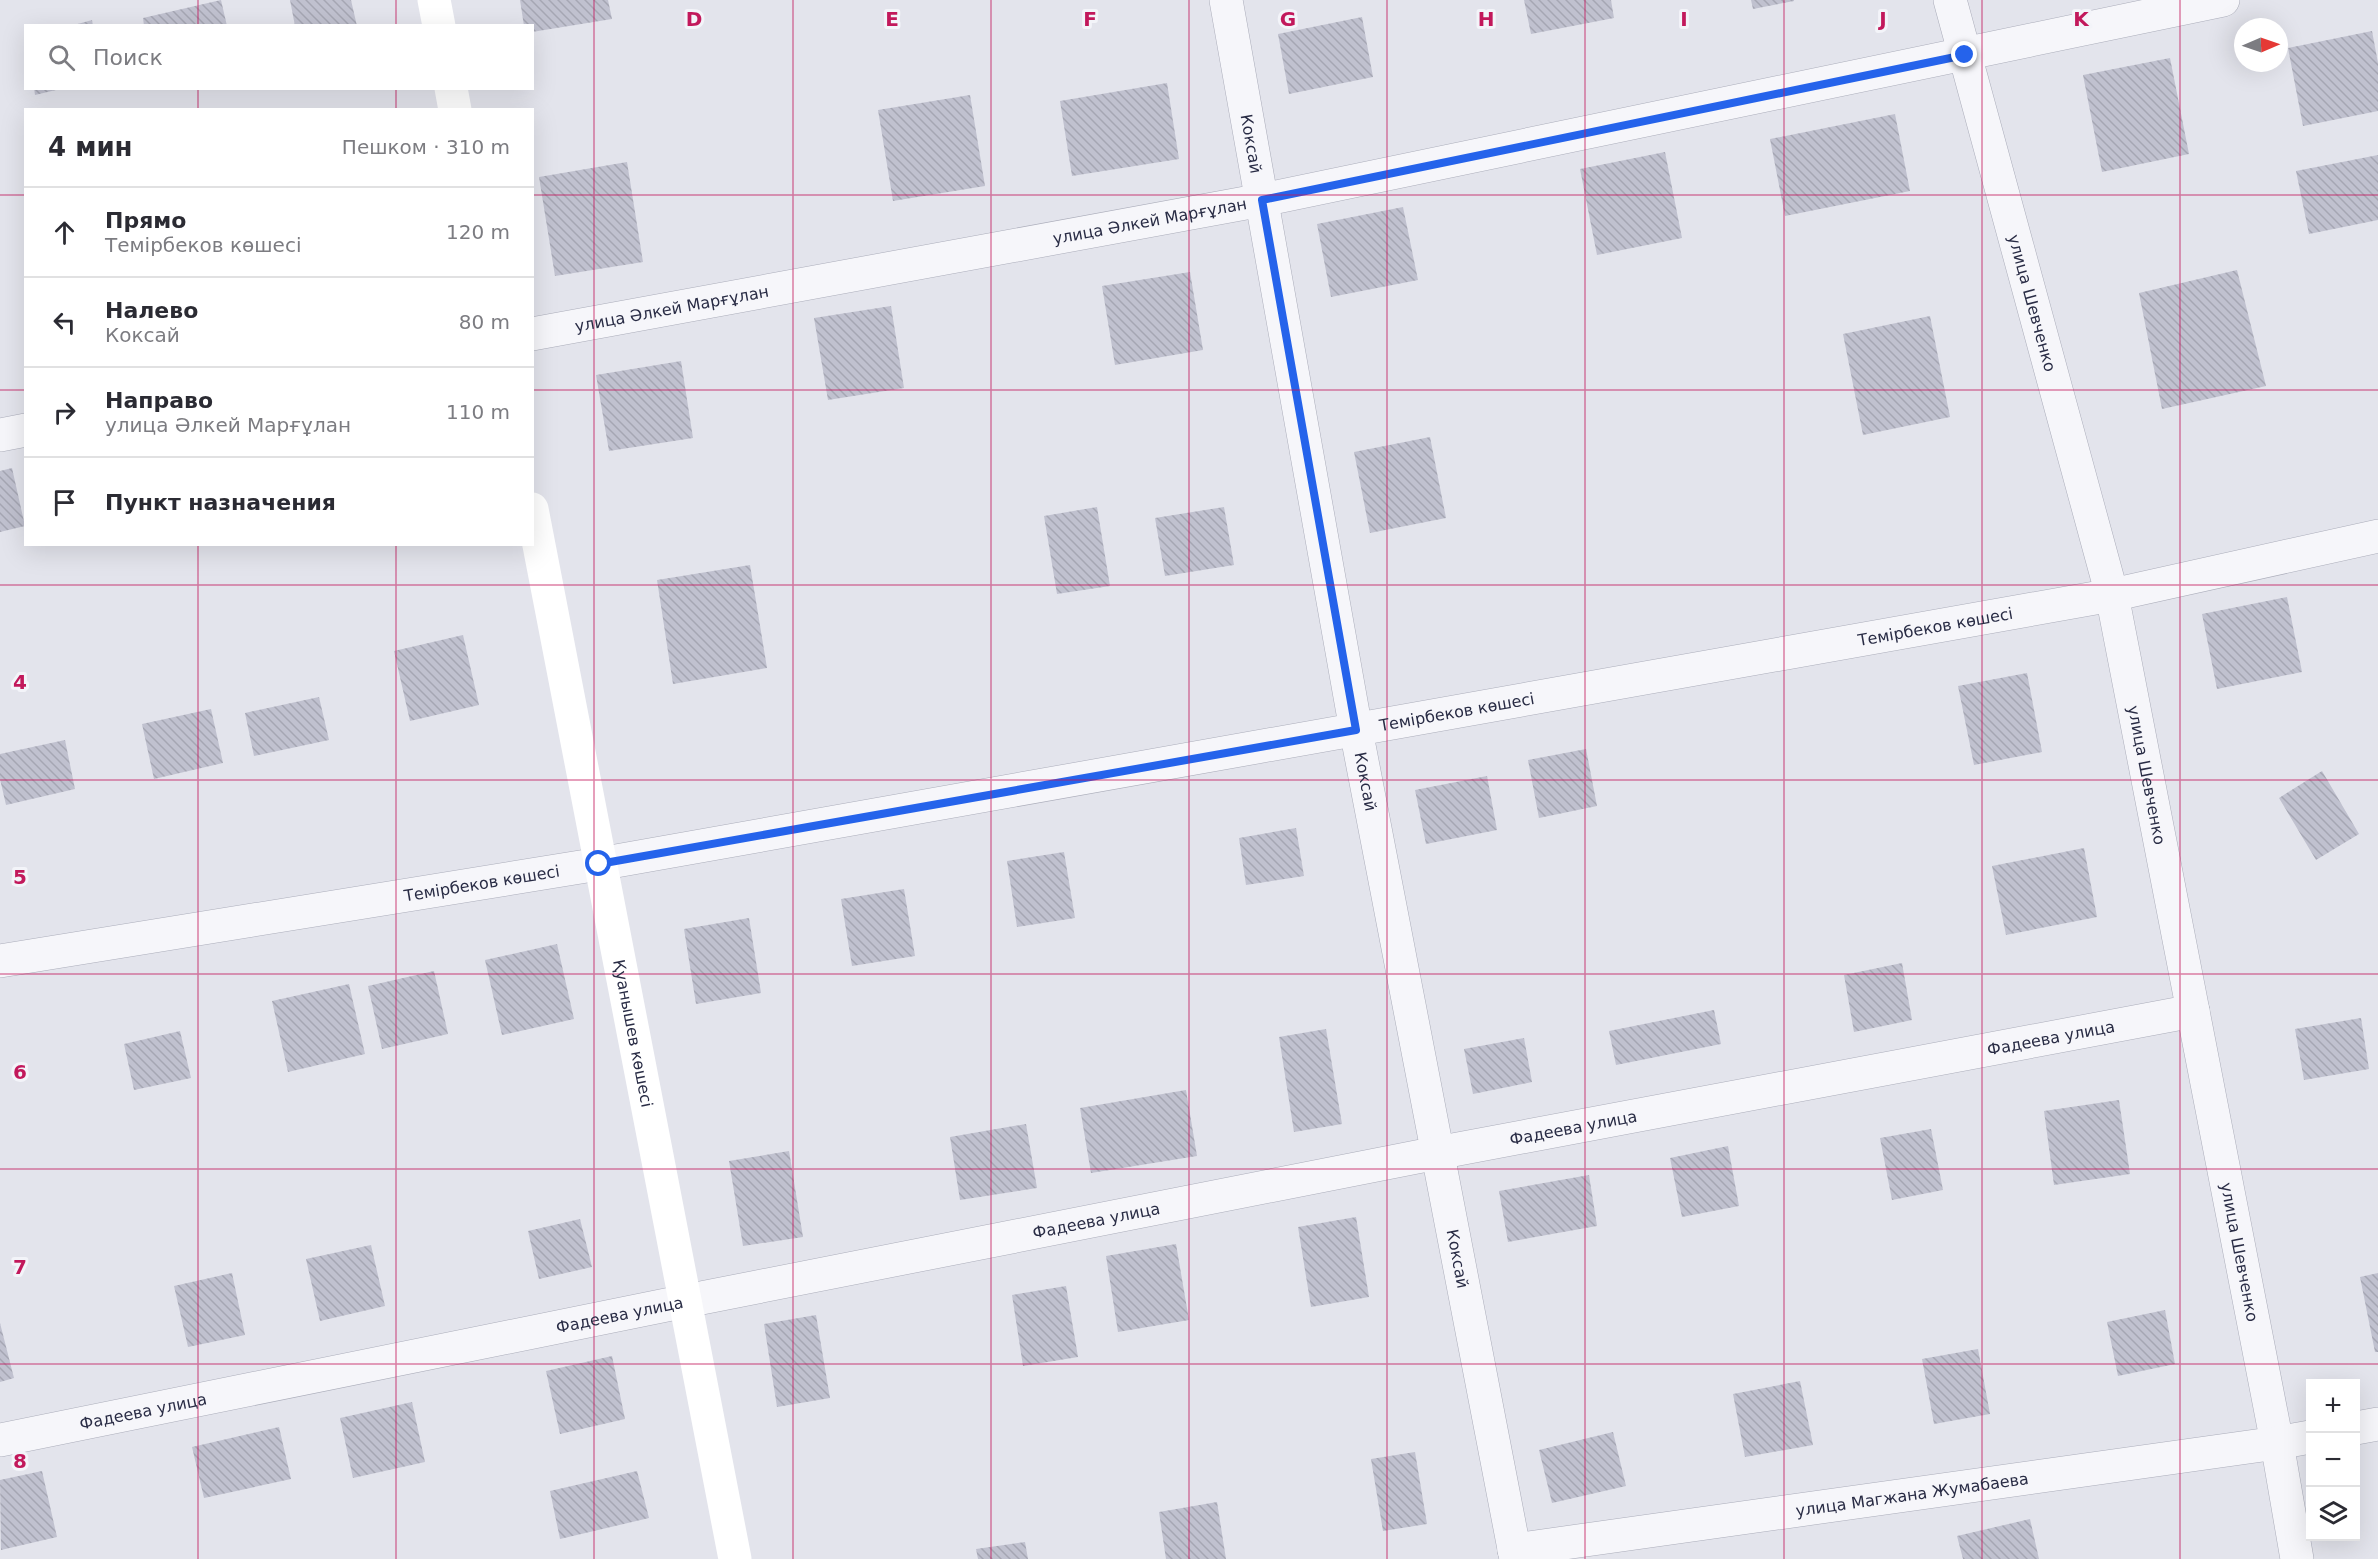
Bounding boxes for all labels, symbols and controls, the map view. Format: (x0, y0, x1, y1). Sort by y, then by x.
text: D (686, 7, 702, 31)
text: E (885, 7, 899, 31)
text: F (1083, 7, 1097, 31)
text: G (1280, 7, 1296, 31)
text: H (1478, 7, 1494, 31)
text: I (1680, 7, 1688, 31)
text: J (1877, 7, 1887, 31)
text: K (2073, 7, 2090, 31)
north arrow (2234, 18, 2288, 72)
search box (24, 24, 534, 90)
icon: search (45, 41, 78, 74)
route end (1951, 41, 1977, 67)
text: Поиск (93, 45, 163, 70)
street label: Коксай (1237, 113, 1266, 175)
text: 4 мин (48, 132, 133, 162)
text: Пешком · 310 m (342, 135, 510, 159)
street label: улица Әлкей Марғұлан (1051, 194, 1248, 248)
text: Прямо (105, 208, 186, 233)
icon: ahead (48, 216, 81, 249)
text: 120 m (446, 220, 510, 244)
street label: улица Шевченко (2004, 232, 2060, 374)
text: Темірбеков көшесі (105, 233, 301, 257)
street label: улица Әлкей Марғұлан (573, 282, 770, 336)
text: Налево (105, 298, 198, 323)
icon: left (48, 306, 81, 339)
text: 80 m (459, 310, 510, 334)
text: Коксай (105, 323, 180, 347)
text: Направо (105, 388, 213, 413)
icon: right (48, 396, 81, 429)
text: 110 m (446, 400, 510, 424)
text: улица Әлкей Марғұлан (105, 413, 351, 437)
icon: arrive (48, 486, 81, 519)
text: Пункт назначения (105, 490, 336, 515)
street label: Темірбеков көшесі (1855, 604, 2014, 650)
text: 4 (13, 670, 27, 694)
street label: Темірбеков көшесі (1377, 689, 1536, 735)
street label: улица Шевченко (2124, 704, 2169, 846)
street label: Коксай (1350, 750, 1380, 813)
route start (585, 850, 611, 876)
street label: Темірбеков көшесі (402, 862, 561, 906)
text: 5 (13, 865, 27, 889)
street label: Қуанышев көшесі (609, 958, 657, 1109)
street label: Фадеева улица (1986, 1017, 2116, 1059)
text: 6 (13, 1060, 27, 1084)
street label: Фадеева улица (1508, 1107, 1639, 1149)
street label: улица Шевченко (2217, 1181, 2262, 1323)
street label: Фадеева улица (1031, 1199, 1162, 1242)
street label: Коксай (1443, 1228, 1473, 1290)
text: 7 (13, 1255, 27, 1279)
street label: Фадеева улица (554, 1293, 685, 1337)
map controls (2306, 1379, 2360, 1541)
button: + (2306, 1379, 2360, 1433)
street label: Фадеева улица (78, 1389, 209, 1434)
button: − (2306, 1433, 2360, 1487)
text: 8 (13, 1449, 27, 1473)
street label: улица Магжана Жумабаева (1795, 1469, 2030, 1520)
button: layers (2306, 1487, 2360, 1541)

